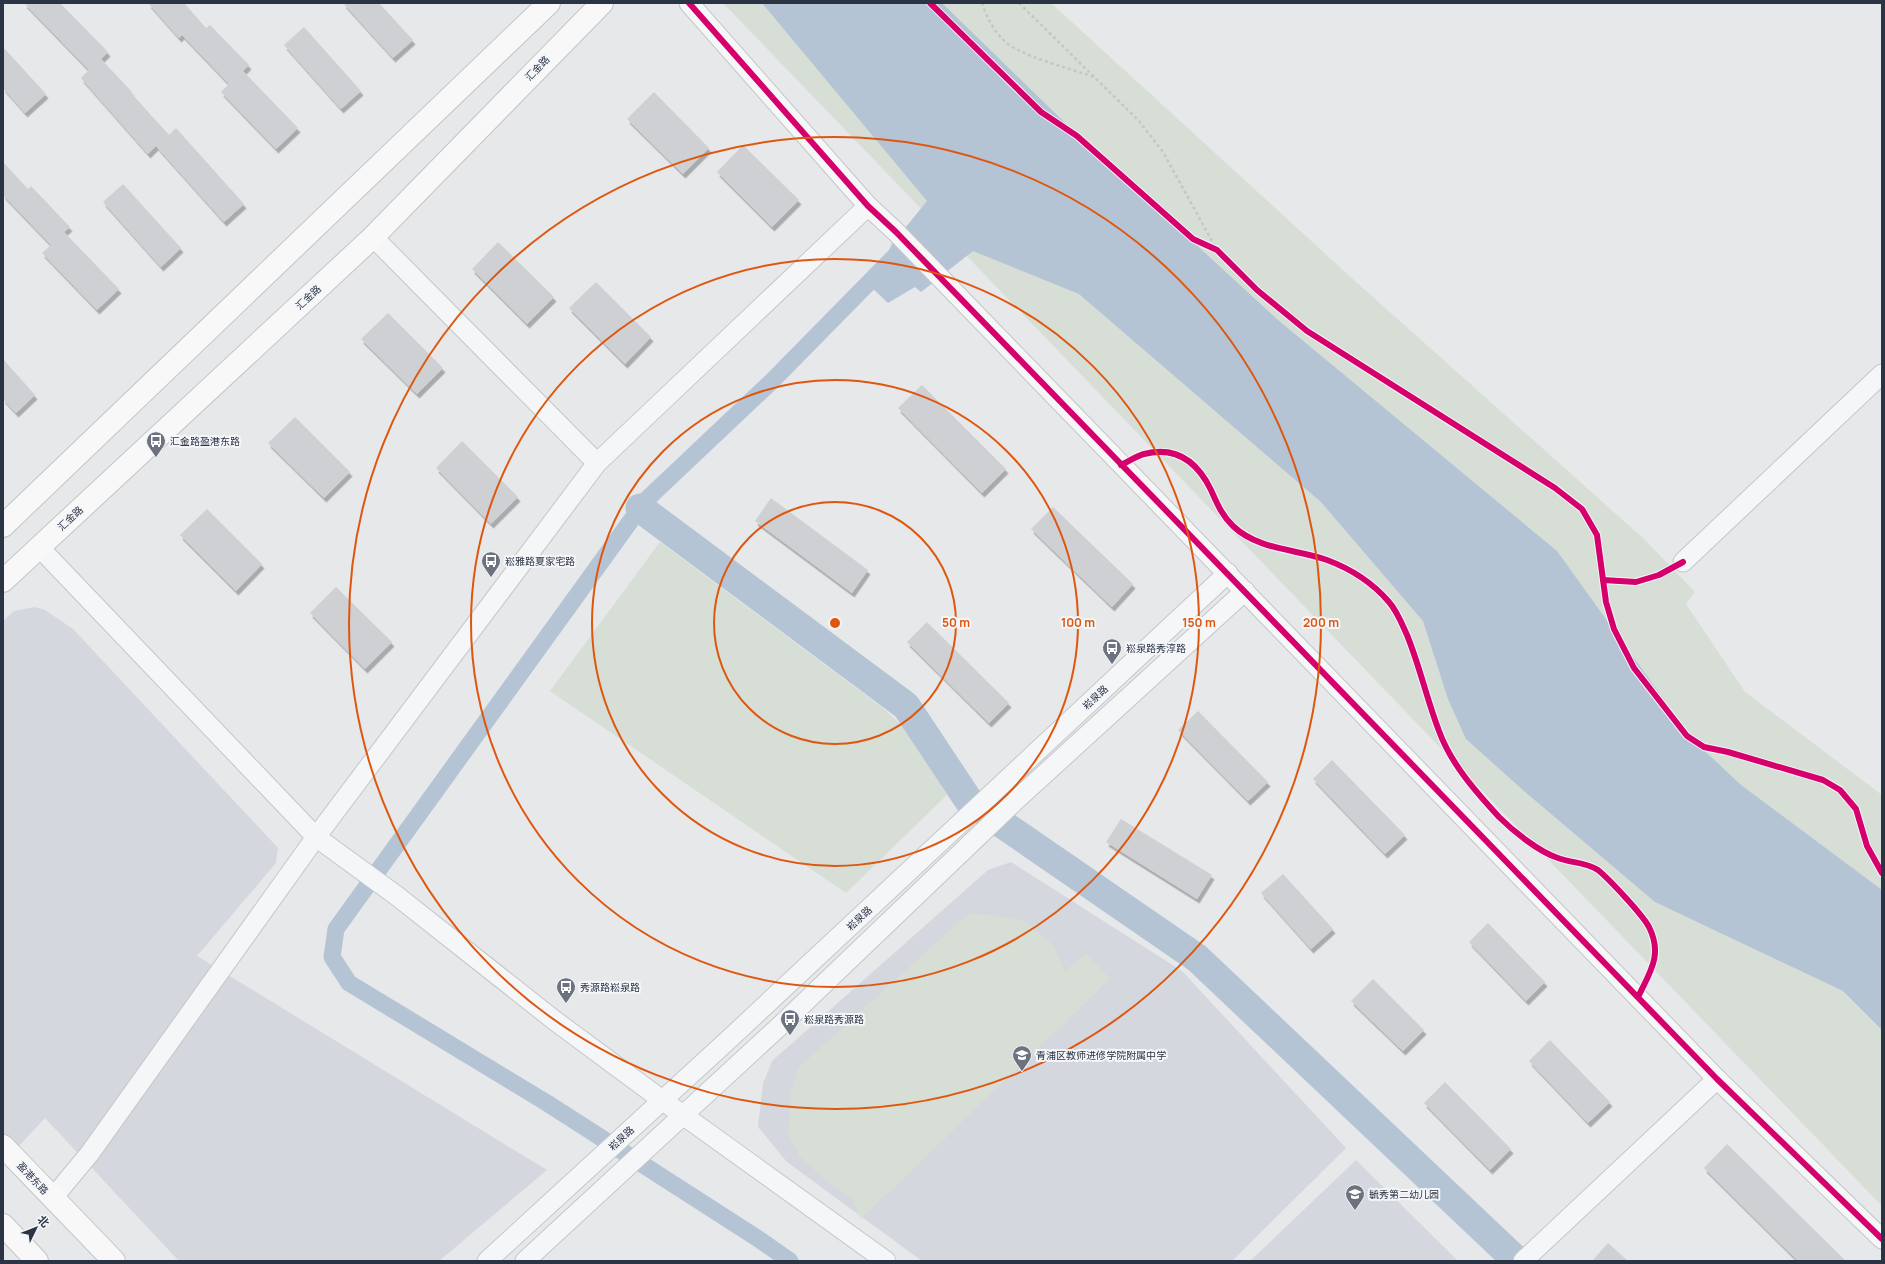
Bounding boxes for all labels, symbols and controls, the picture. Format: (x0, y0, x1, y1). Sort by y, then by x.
street label: 汇金路 (522, 52, 552, 84)
street label: 汇金路 (292, 282, 324, 312)
bus stop icon: 汇金路盈港东路 (145, 430, 167, 458)
place label: 汇金路盈港东路 (170, 434, 240, 448)
street label: 汇金路 (54, 503, 86, 533)
bus stop icon: 崧雅路夏家宅路 (480, 550, 502, 578)
place label: 崧雅路夏家宅路 (505, 554, 575, 568)
text: 50 m (942, 614, 970, 631)
text: 100 m (1061, 614, 1095, 631)
text: 150 m (1182, 614, 1216, 631)
text: 200 m (1303, 614, 1339, 631)
centre of rings (828, 616, 842, 630)
bus stop icon: 崧泉路秀淳路 (1101, 637, 1123, 665)
place label: 崧泉路秀淳路 (1126, 641, 1186, 655)
street label: 崧泉路 (1079, 682, 1111, 712)
street label: 崧泉路 (843, 903, 875, 933)
bus stop icon: 秀源路崧泉路 (555, 976, 577, 1004)
place label: 秀源路崧泉路 (580, 980, 640, 994)
bus stop icon: 崧泉路秀源路 (779, 1008, 801, 1036)
place label: 崧泉路秀源路 (804, 1012, 864, 1026)
school or university icon: 青浦区教师进修学院附属中学 (1011, 1044, 1033, 1072)
place label: 青浦区教师进修学院附属中学 (1036, 1048, 1166, 1062)
street label: 崧泉路 (605, 1123, 637, 1153)
street label: 盈港东路 (14, 1159, 52, 1197)
school or university icon: 毓秀第二幼儿园 (1344, 1183, 1366, 1211)
place label: 毓秀第二幼儿园 (1369, 1187, 1439, 1201)
north arrow (16, 1208, 56, 1248)
text: 北 (34, 1212, 53, 1230)

